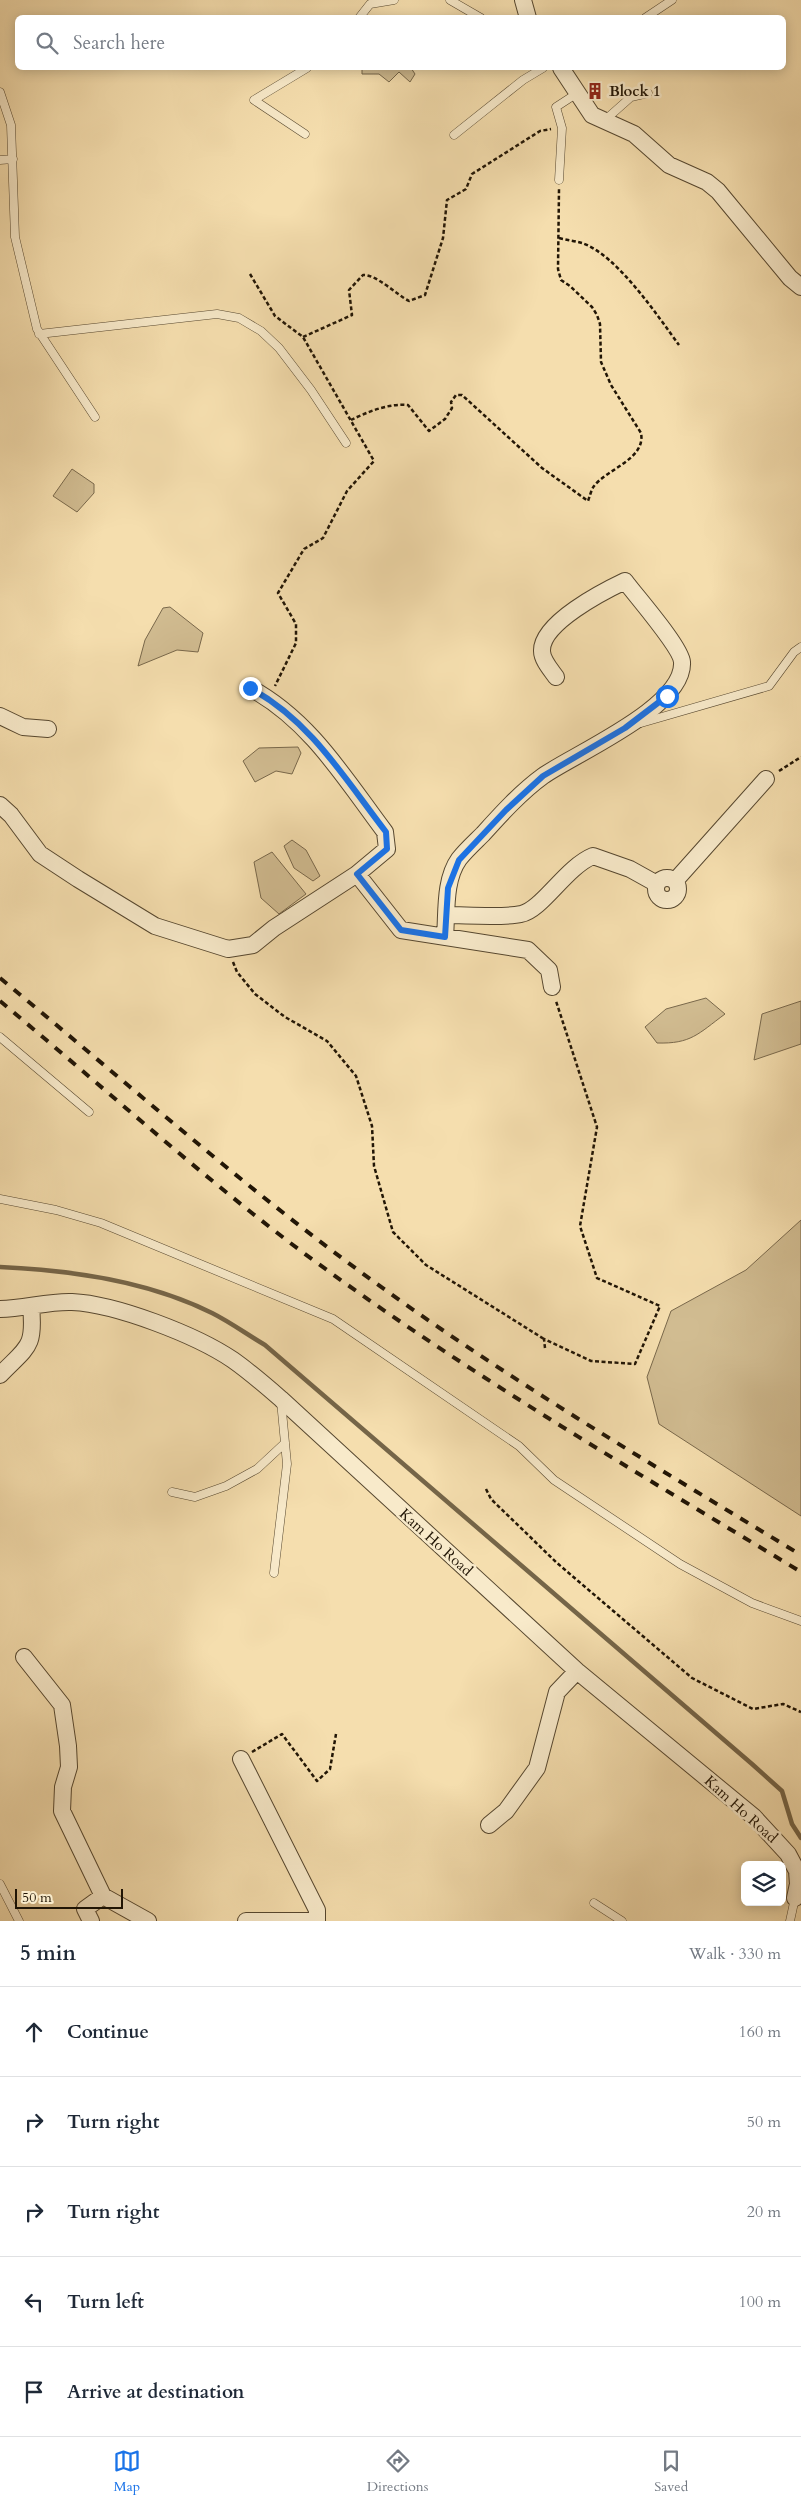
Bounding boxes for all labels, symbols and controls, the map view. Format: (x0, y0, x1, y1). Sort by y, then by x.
search box (15, 15, 786, 70)
icon: search (33, 29, 61, 57)
text: Search here (73, 30, 165, 56)
building icon: Block 1 (585, 81, 605, 101)
place label: Block 1 (609, 81, 661, 101)
route end (239, 677, 262, 700)
route start (656, 685, 679, 708)
street label: Kam Ho Road (395, 1504, 477, 1580)
street label: Kam Ho Road (700, 1771, 782, 1847)
map controls (741, 1861, 786, 1906)
button: layers (741, 1861, 786, 1906)
scale bar (15, 1886, 122, 1909)
text: 50 m (22, 1888, 52, 1907)
text: 5 min (20, 1939, 76, 1968)
text: Walk · 330 m (689, 1943, 781, 1965)
icon: ahead (20, 2018, 48, 2046)
text: Continue (67, 2019, 149, 2045)
text: 160 m (739, 2021, 781, 2043)
icon: right (20, 2108, 48, 2136)
text: Turn right (67, 2109, 159, 2135)
text: 50 m (747, 2111, 781, 2133)
icon: right (20, 2198, 48, 2226)
text: Turn right (67, 2199, 159, 2225)
text: 20 m (747, 2201, 781, 2223)
icon: left (20, 2288, 48, 2316)
text: Turn left (67, 2289, 144, 2315)
text: 100 m (739, 2291, 781, 2313)
icon: arrive (20, 2378, 48, 2406)
text: Arrive at destination (67, 2379, 244, 2405)
tab: Map (113, 2447, 141, 2496)
tab: Directions (367, 2447, 428, 2496)
tab: Saved (654, 2447, 688, 2496)

